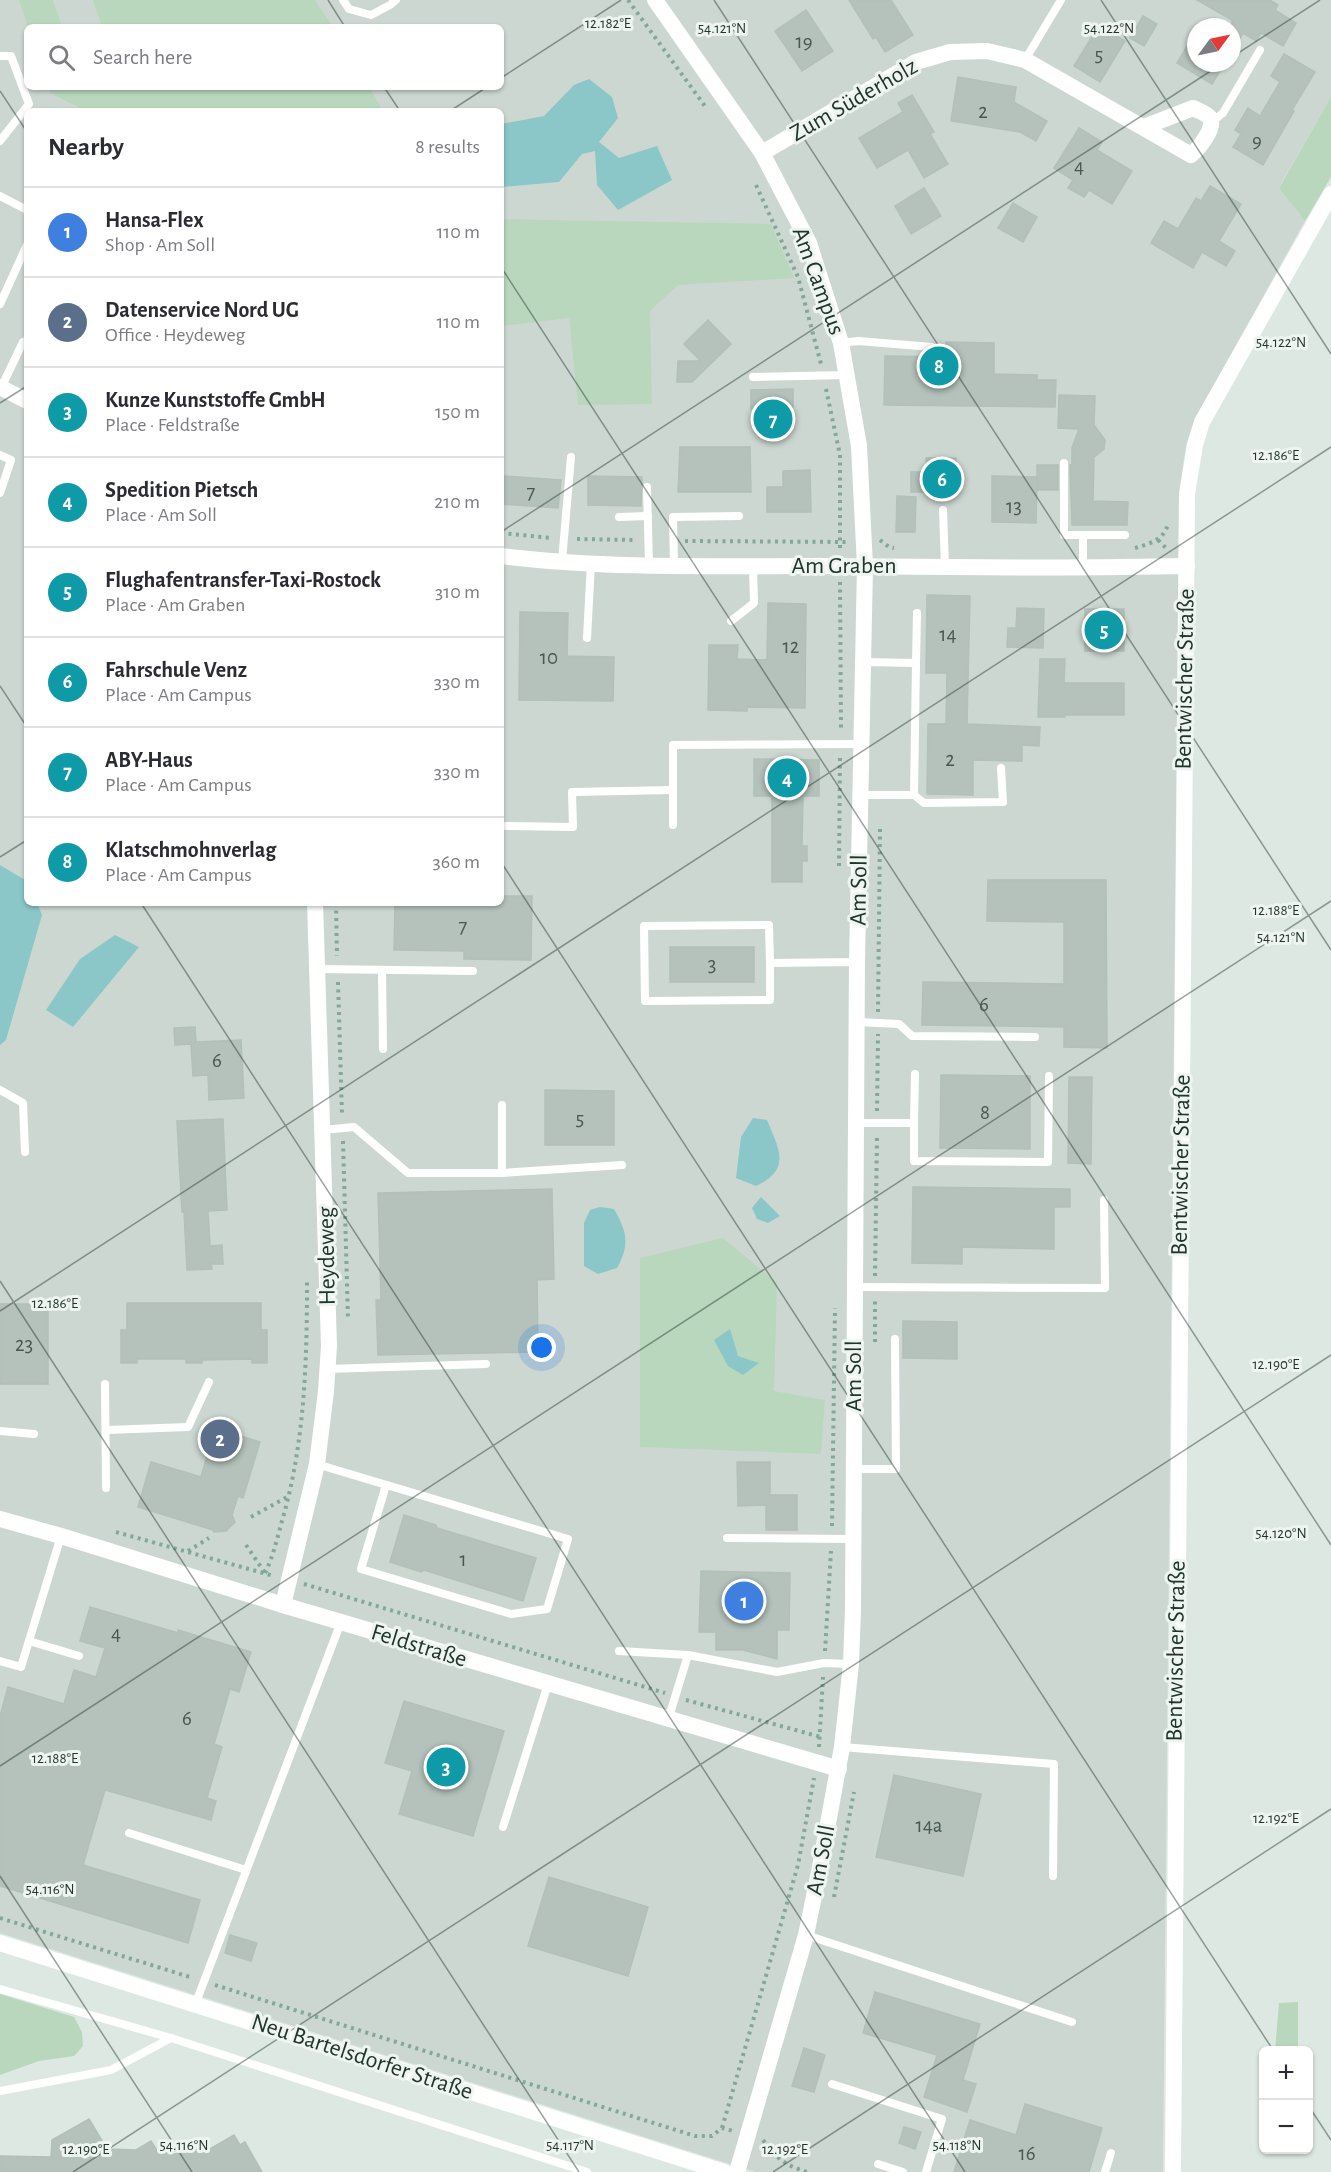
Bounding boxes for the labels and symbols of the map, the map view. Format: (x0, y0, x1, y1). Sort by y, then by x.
text: 12.182°E (585, 16, 631, 31)
north arrow (1187, 18, 1241, 72)
text: 54.121°N (698, 21, 746, 36)
text: 54.122°N (1084, 21, 1134, 36)
house number: 19 (795, 31, 813, 52)
house number: 5 (1095, 44, 1103, 65)
street label: Zum Süderholz (786, 54, 922, 146)
house number: 2 (978, 101, 988, 122)
house number: 9 (1252, 130, 1262, 151)
house number: 4 (1074, 156, 1084, 177)
street label: Am Campus (787, 224, 849, 338)
text: 54.122°N (1256, 335, 1306, 350)
pin: 8 (920, 344, 958, 388)
pin: 7 (754, 396, 792, 442)
text: 12.186°E (1253, 448, 1299, 463)
pin: 6 (922, 456, 962, 502)
house number: 7 (527, 482, 536, 503)
house number: 13 (1006, 496, 1022, 517)
street label: Am Graben (791, 554, 897, 578)
street label: Bentwischer Straße (1171, 588, 1199, 770)
pin: 5 (1084, 608, 1124, 652)
house number: 14 (939, 624, 957, 645)
house number: 12 (783, 636, 799, 657)
house number: 10 (540, 647, 558, 668)
house number: 2 (945, 749, 955, 770)
pin: 4 (768, 756, 806, 800)
street label: Am Soll (846, 854, 872, 926)
text: 12.188°E (1253, 903, 1299, 918)
house number: 7 (459, 916, 468, 937)
text: 54.121°N (1257, 930, 1305, 945)
house number: 3 (708, 954, 716, 975)
house number: 6 (979, 994, 989, 1015)
house number: 6 (212, 1050, 222, 1071)
street label: Bentwischer Straße (1167, 1074, 1195, 1256)
house number: 8 (980, 1102, 990, 1123)
house number: 5 (576, 1108, 584, 1129)
street label: Heydeweg (314, 1206, 340, 1306)
text: 12.186°E (32, 1296, 78, 1311)
your location (527, 1333, 556, 1362)
house number: 23 (15, 1334, 33, 1355)
street label: Am Soll (842, 1340, 866, 1412)
text: 12.190°E (1252, 1357, 1300, 1372)
pin: 2 (200, 1416, 240, 1462)
text: 54.120°N (1255, 1526, 1307, 1541)
house number: 1 (459, 1549, 467, 1570)
street label: Bentwischer Straße (1162, 1560, 1190, 1742)
pin: 1 (724, 1578, 764, 1624)
street label: Feldstraße (368, 1620, 470, 1672)
house number: 4 (111, 1623, 121, 1644)
house number: 6 (182, 1708, 192, 1729)
pin: 3 (426, 1744, 466, 1790)
text: 12.188°E (32, 1751, 78, 1766)
text: 12.192°E (1253, 1811, 1299, 1826)
house number: 14a (915, 1815, 943, 1836)
street label: Am Soll (802, 1823, 840, 1897)
text: 54.116°N (26, 1882, 74, 1897)
street label: Neu Bartelsdorfer Straße (248, 2010, 476, 2104)
text: 54.116°N (160, 2138, 208, 2153)
text: 54.117°N (546, 2138, 594, 2153)
text: 54.118°N (933, 2138, 982, 2153)
text: 12.190°E (62, 2142, 110, 2157)
text: 12.192°E (762, 2142, 808, 2157)
house number: 16 (1018, 2143, 1036, 2164)

